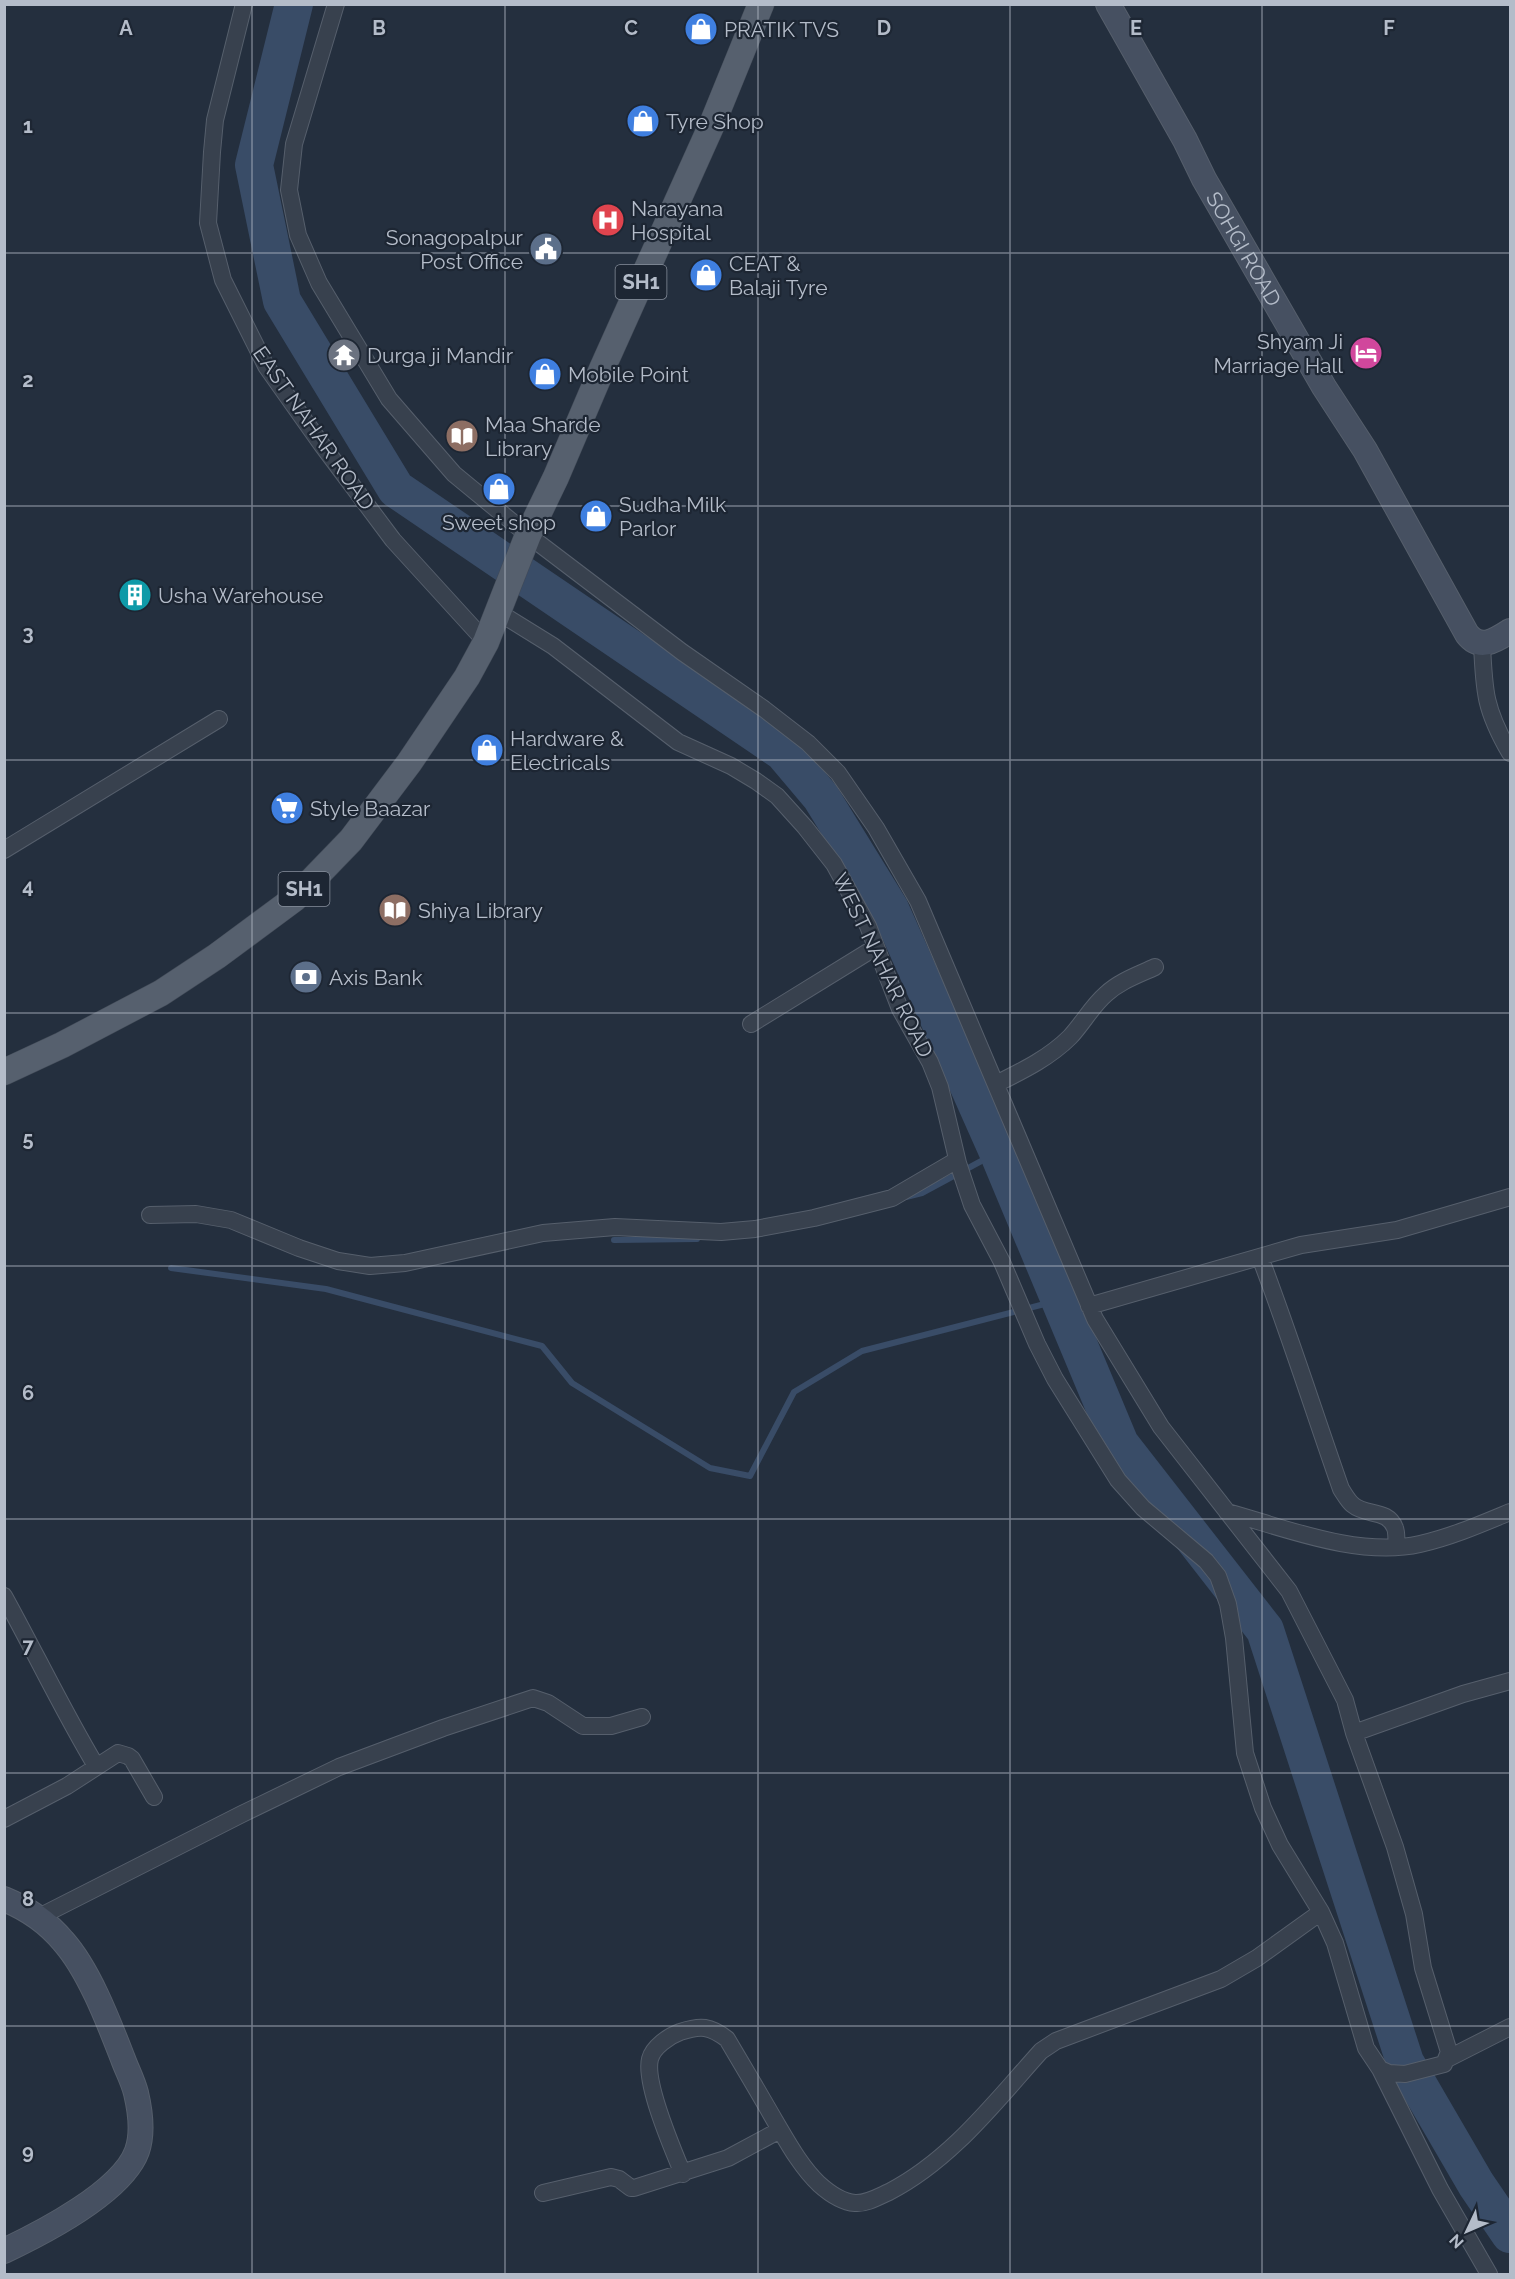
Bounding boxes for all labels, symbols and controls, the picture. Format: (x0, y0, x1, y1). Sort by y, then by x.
shop icon: PRATIK TVS (683, 11, 719, 47)
text: A (119, 16, 133, 40)
text: B (372, 16, 386, 40)
text: C (624, 16, 638, 40)
text: D (877, 16, 891, 40)
text: E (1130, 16, 1142, 40)
text: F (1383, 16, 1395, 40)
place label: PRATIK TVS (724, 17, 839, 42)
shop icon: Tyre Shop (625, 103, 661, 139)
place label: Tyre Shop (666, 109, 764, 134)
text: 1 (23, 114, 33, 138)
street label: SOHGI ROAD (1201, 187, 1287, 310)
place label: Narayana Hospital (631, 196, 723, 245)
hospital icon: Narayana Hospital (590, 202, 626, 238)
place label: Sonagopalpur Post Office (386, 225, 524, 274)
public building icon: Sonagopalpur Post Office (528, 231, 564, 267)
place label: CEAT & Balaji Tyre (729, 251, 827, 300)
shop icon: CEAT & Balaji Tyre (688, 257, 724, 293)
road number: SH1 (616, 265, 666, 299)
place label: Shyam Ji Marriage Hall (1214, 329, 1343, 378)
hotel icon: Shyam Ji Marriage Hall (1348, 335, 1384, 371)
temple icon: Durga ji Mandir (326, 337, 362, 373)
street label: EAST NAHAR ROAD (248, 341, 380, 515)
place label: Durga ji Mandir (367, 343, 514, 368)
shop icon: Mobile Point (527, 356, 563, 392)
place label: Mobile Point (568, 362, 689, 387)
text: 2 (22, 368, 34, 392)
place label: Maa Sharde Library (485, 412, 600, 461)
library icon: Maa Sharde Library (444, 418, 480, 454)
shop icon: Sweet shop (481, 471, 517, 507)
place label: Sudha Milk Parlor (619, 492, 726, 541)
shop icon: Sudha Milk Parlor (578, 498, 614, 534)
place label: Sweet shop (442, 510, 556, 535)
building icon: Usha Warehouse (117, 577, 153, 613)
place label: Usha Warehouse (158, 583, 323, 608)
text: 3 (22, 621, 34, 645)
place label: Hardware & Electricals (510, 726, 624, 775)
shop icon: Hardware & Electricals (469, 732, 505, 768)
supermarket icon: Style Baazar (269, 790, 305, 826)
place label: Style Baazar (310, 796, 431, 821)
street label: WEST NAHAR ROAD (827, 869, 939, 1061)
road number: SH1 (278, 872, 330, 906)
text: 4 (22, 874, 34, 898)
library icon: Shiya Library (377, 892, 413, 928)
place label: Shiya Library (418, 898, 543, 923)
bank icon: Axis Bank (288, 959, 324, 995)
place label: Axis Bank (329, 965, 423, 990)
text: 5 (22, 1127, 34, 1151)
text: 6 (22, 1381, 34, 1405)
text: 7 (22, 1634, 34, 1658)
text: 8 (22, 1887, 34, 1911)
text: 9 (22, 2140, 34, 2164)
north arrow (1437, 2201, 1497, 2261)
text: N (1445, 2230, 1468, 2252)

